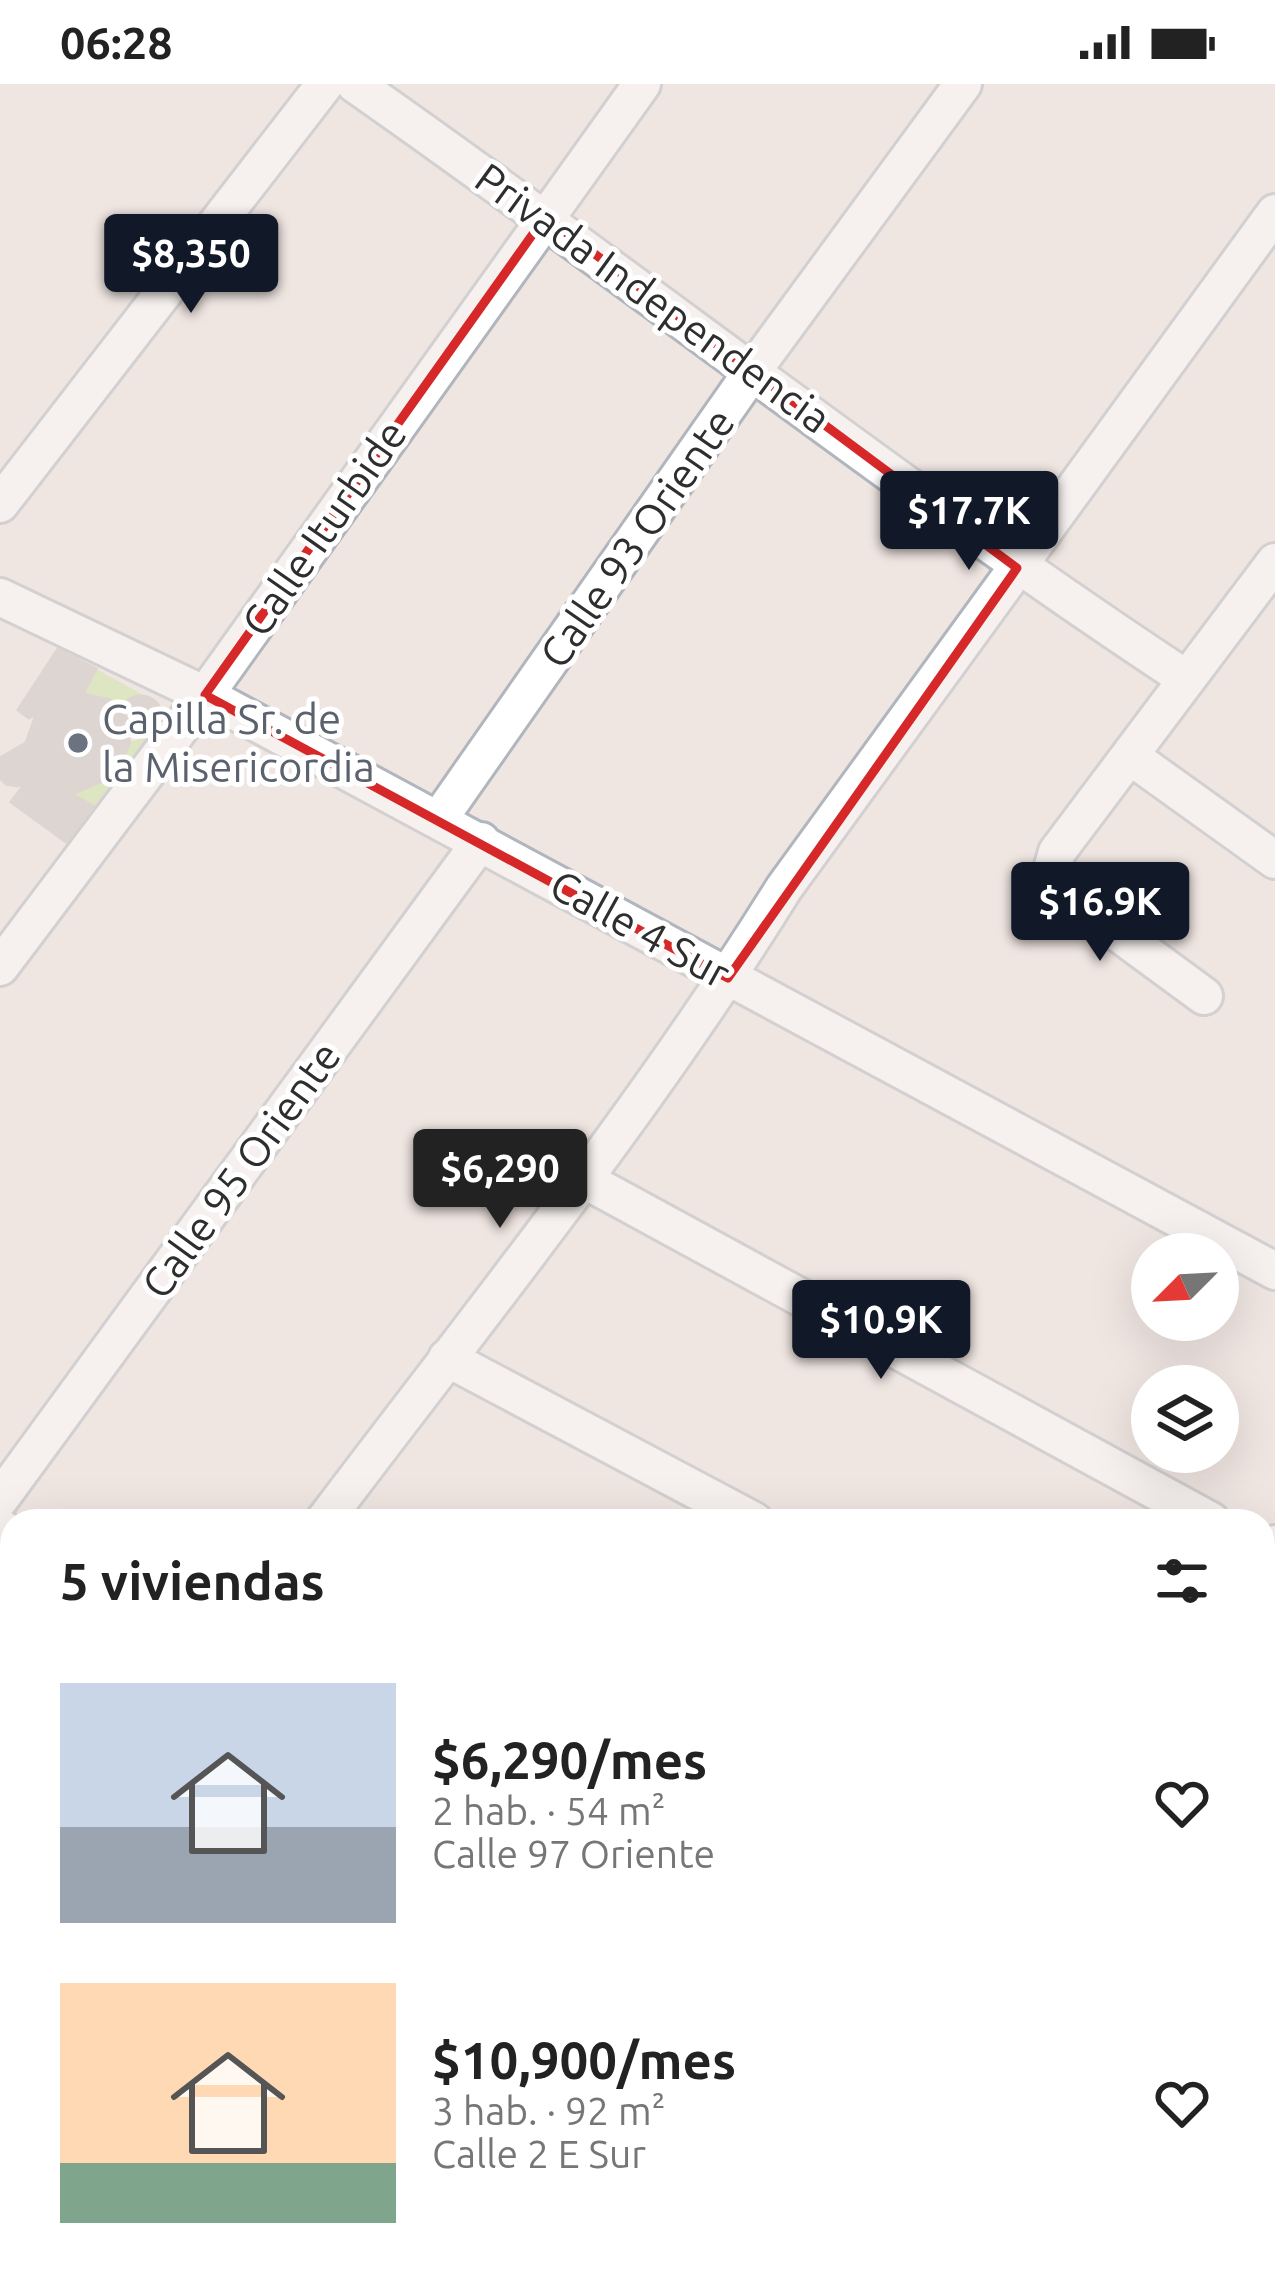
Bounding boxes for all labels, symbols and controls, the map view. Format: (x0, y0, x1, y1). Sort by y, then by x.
text: 06:28 (60, 17, 173, 68)
street label: Privada Independencia (467, 153, 840, 442)
pin: $8,350 (93, 214, 289, 316)
text: $8,350 (131, 231, 251, 274)
street label: Calle 93 Oriente (530, 399, 743, 676)
street label: Calle Iturbide (232, 411, 415, 644)
pin: $17.7K (871, 471, 1067, 573)
text: $17.7K (907, 488, 1031, 531)
place label: Capilla Sr. de la Misericordia (102, 695, 375, 790)
marker: Capilla Sr. de la Misericordia (65, 730, 91, 756)
street label: Calle 4 Sur (543, 860, 738, 997)
pin: $16.9K (1002, 862, 1198, 964)
text: $16.9K (1038, 879, 1162, 922)
street label: Calle 95 Oriente (132, 1033, 349, 1307)
pin: $6,290 (402, 1129, 598, 1231)
text: $6,290 (440, 1146, 560, 1189)
north arrow (1131, 1233, 1239, 1341)
map controls (1131, 1233, 1239, 1473)
pin: $10.9K (783, 1280, 979, 1382)
text: $10.9K (819, 1297, 943, 1340)
button: layers (1131, 1365, 1239, 1473)
icon: filters (1149, 1548, 1215, 1614)
text: 5 viviendas (60, 1552, 325, 1610)
icon: home (156, 1731, 300, 1875)
text: $6,290/mes (432, 1731, 707, 1789)
icon: heart (1149, 1770, 1215, 1836)
text: 2 hab. · 54 m² (432, 1789, 666, 1832)
text: Calle 97 Oriente (432, 1832, 715, 1875)
icon: home (156, 2031, 300, 2175)
text: $10,900/mes (432, 2031, 736, 2089)
icon: heart (1149, 2070, 1215, 2136)
text: 3 hab. · 92 m² (432, 2089, 666, 2132)
text: Calle 2 E Sur (432, 2132, 646, 2175)

